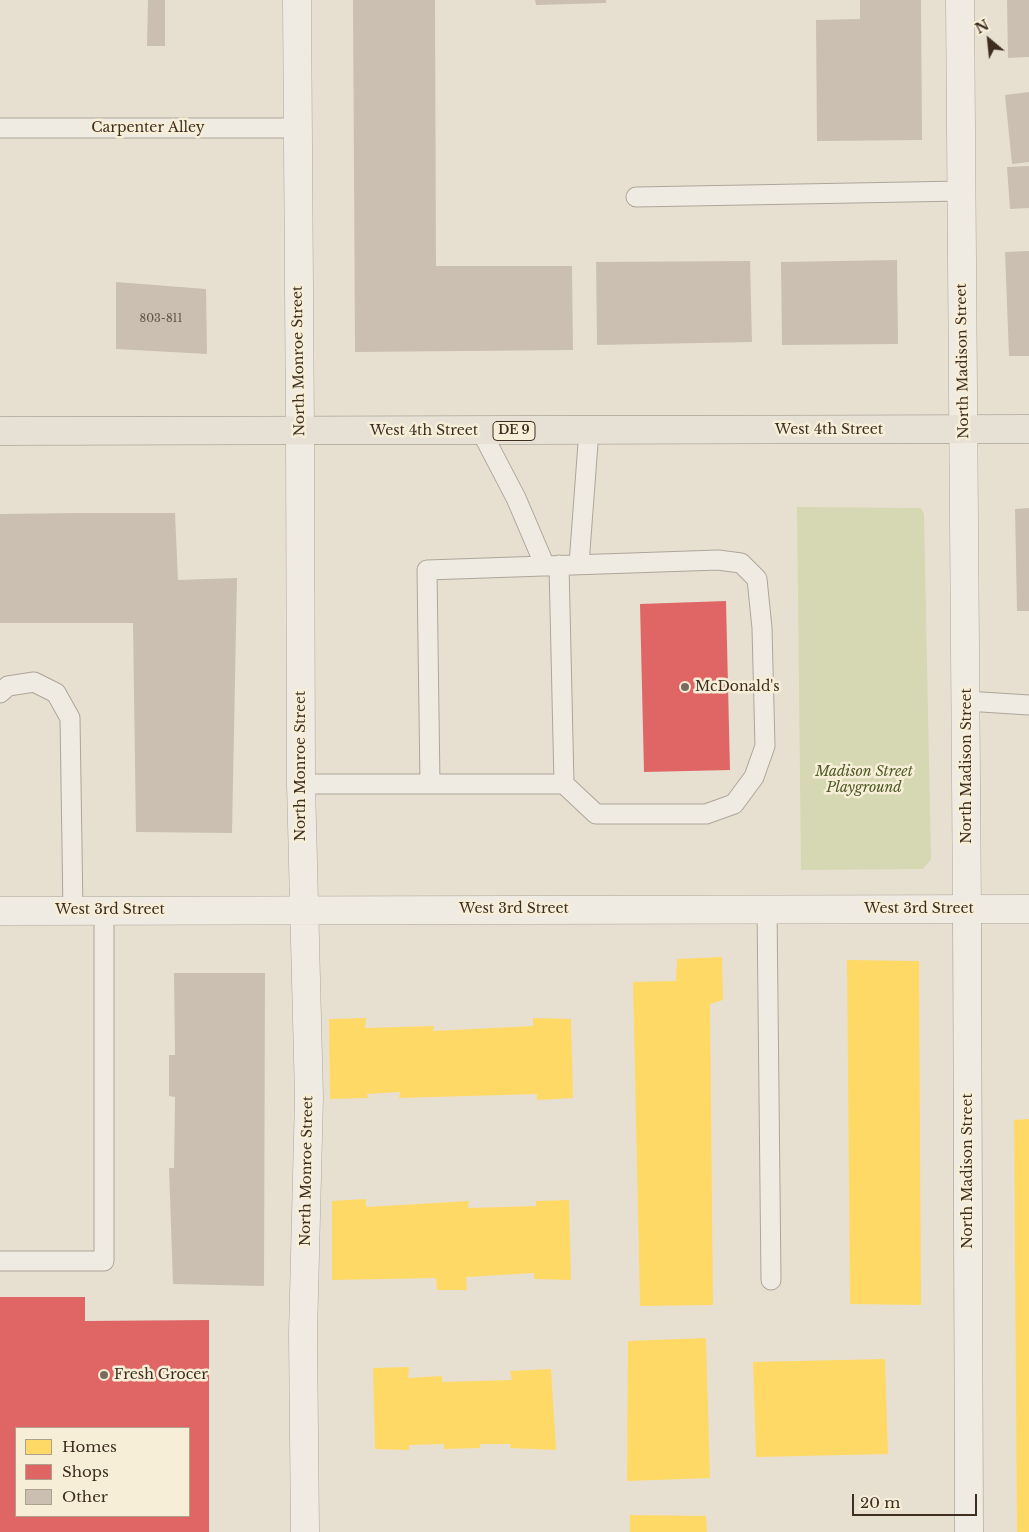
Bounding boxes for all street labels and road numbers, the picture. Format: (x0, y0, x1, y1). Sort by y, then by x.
street label: Carpenter Alley (91, 120, 205, 136)
street label: North Madison Street (953, 283, 973, 439)
street label: North Monroe Street (289, 286, 309, 436)
road number: DE 9 (493, 422, 535, 441)
street label: West 4th Street (775, 422, 883, 438)
street label: West 4th Street (370, 423, 478, 439)
street label: North Madison Street (959, 688, 975, 844)
street label: North Monroe Street (293, 691, 309, 841)
street label: West 3rd Street (459, 901, 569, 917)
street label: West 3rd Street (864, 901, 974, 917)
street label: West 3rd Street (55, 902, 165, 918)
street label: North Madison Street (960, 1093, 976, 1249)
street label: North Monroe Street (297, 1096, 317, 1246)

